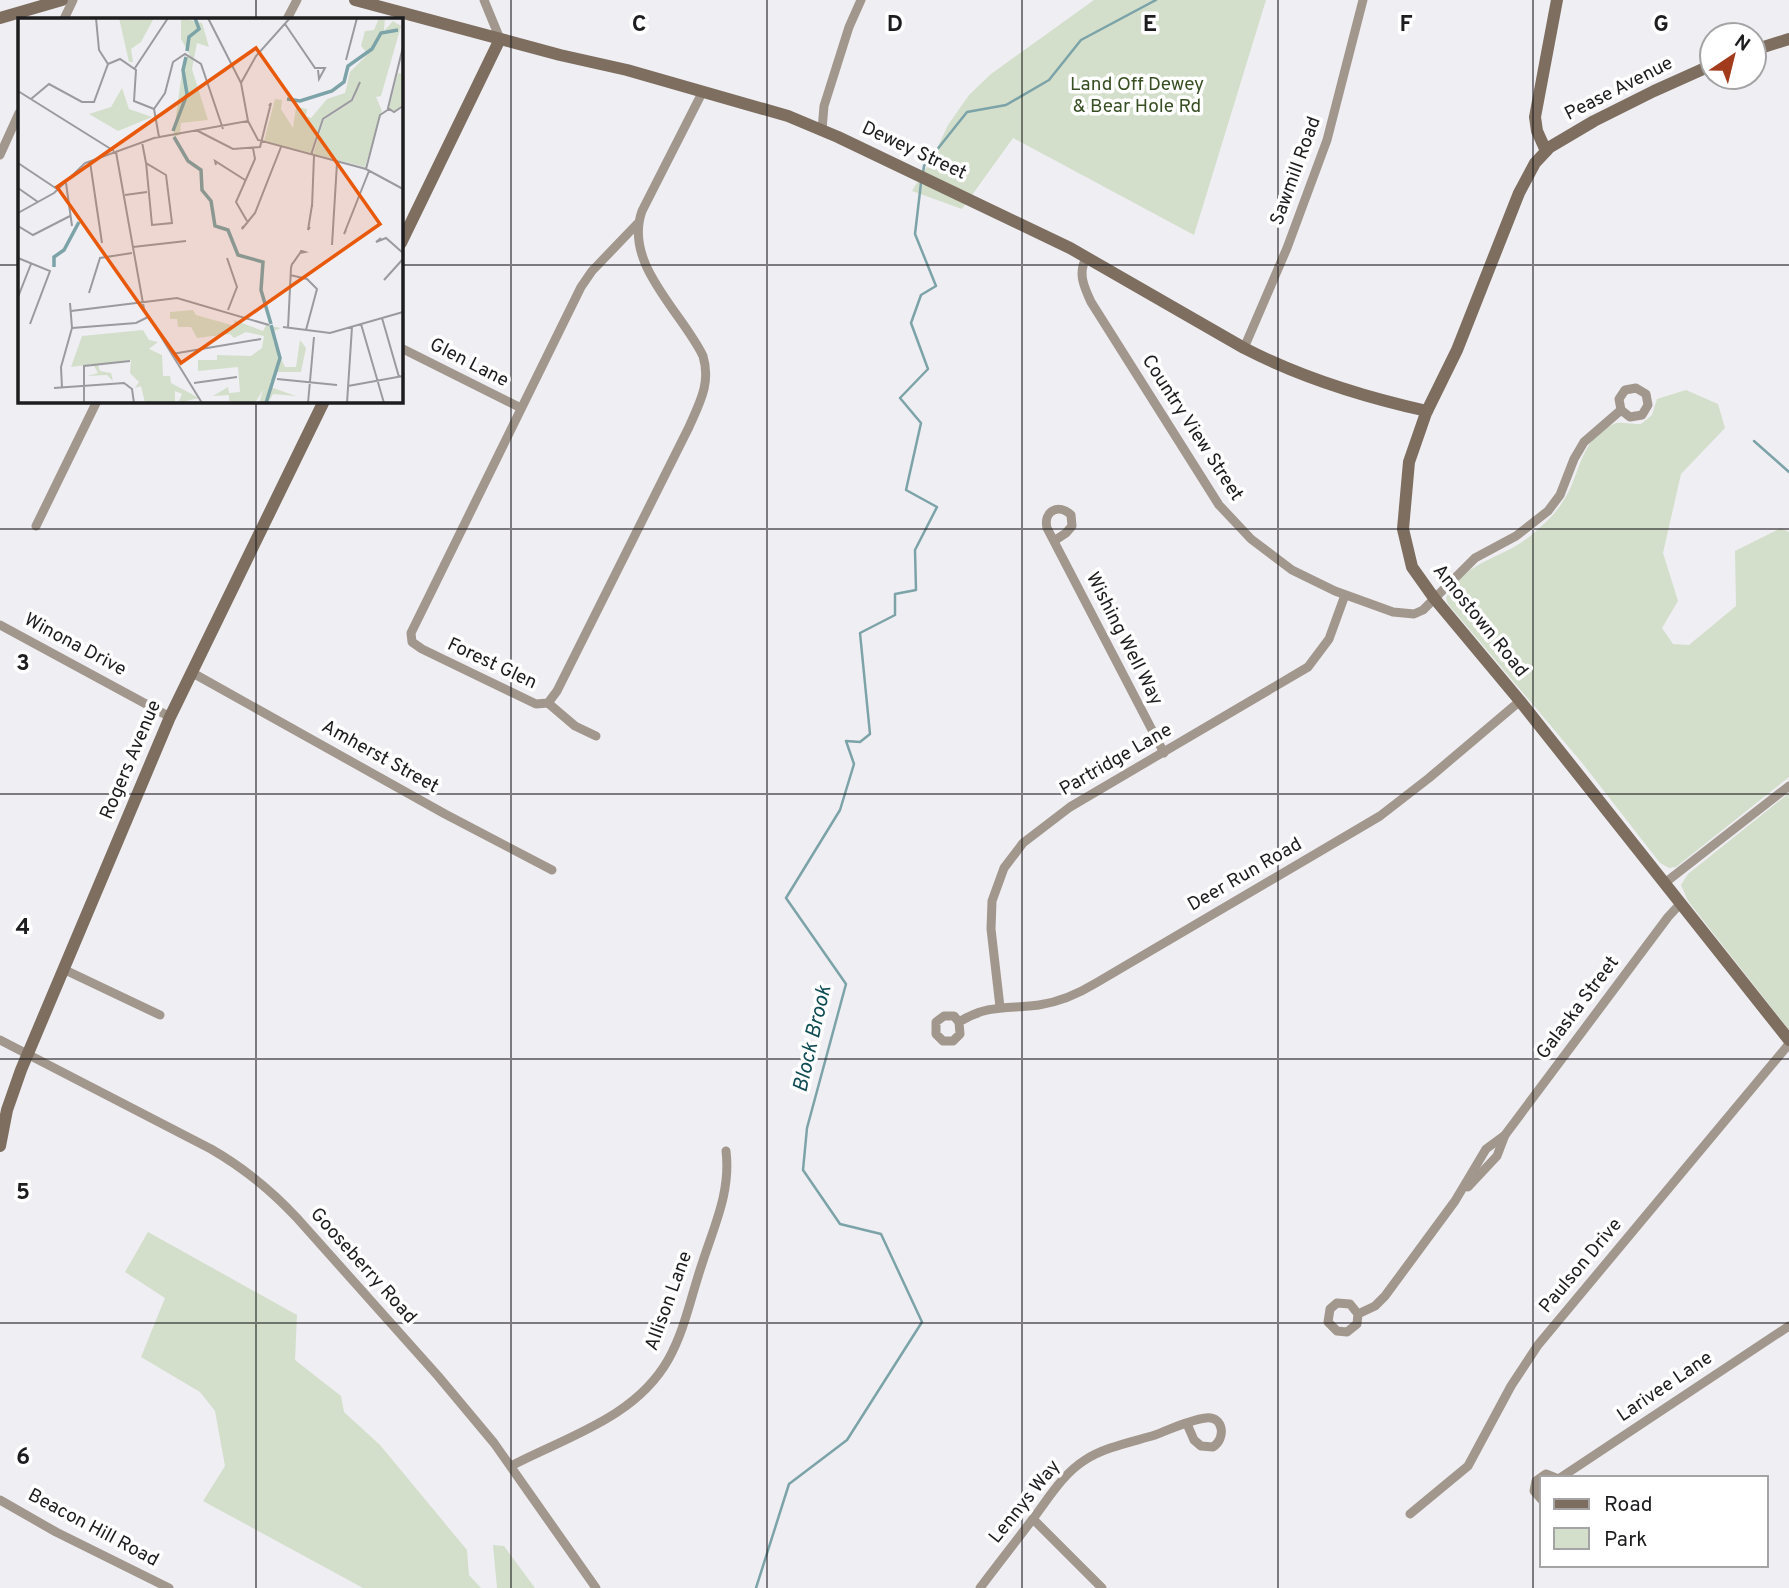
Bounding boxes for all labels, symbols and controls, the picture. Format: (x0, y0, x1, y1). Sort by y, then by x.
text: C (632, 11, 646, 40)
text: D (887, 11, 903, 40)
text: E (1143, 11, 1157, 40)
text: F (1399, 11, 1413, 40)
text: G (1653, 11, 1669, 40)
inset map (18, 18, 402, 402)
north arrow (1698, 21, 1768, 91)
text: N (1729, 30, 1754, 57)
street label: Pease Avenue (1561, 51, 1677, 127)
park label: Land Off Dewey & Bear Hole Rd (1070, 73, 1204, 119)
street label: Sawmill Road (1265, 113, 1327, 229)
street label: Dewey Street (858, 116, 970, 186)
street label: Glen Lane (425, 333, 513, 393)
street label: Country View Street (1136, 350, 1248, 506)
street label: Amostown Road (1427, 560, 1533, 682)
street label: Wishing Well Way (1080, 568, 1168, 710)
street label: Winona Drive (20, 608, 130, 682)
street label: Forest Glen (443, 633, 541, 695)
text: 3 (16, 650, 30, 679)
street label: Rogers Avenue (95, 697, 167, 823)
street label: Amherst Street (317, 715, 443, 799)
street label: Partridge Lane (1055, 718, 1177, 802)
street label: Deer Run Road (1184, 833, 1306, 917)
text: 4 (16, 914, 30, 943)
street label: Galaska Street (1531, 952, 1625, 1064)
water label: Block Brook (788, 983, 838, 1095)
text: 5 (16, 1179, 30, 1208)
street label: Gooseberry Road (305, 1203, 421, 1329)
street label: Paulson Drive (1534, 1214, 1628, 1318)
street label: Allison Lane (640, 1248, 698, 1354)
street label: Larivee Lane (1613, 1346, 1717, 1428)
text: 6 (16, 1444, 30, 1473)
street label: Lennys Way (984, 1455, 1066, 1549)
legend (1540, 1476, 1768, 1567)
street label: Beacon Hill Road (23, 1483, 163, 1573)
text: Road (1604, 1492, 1653, 1519)
text: Park (1604, 1527, 1647, 1554)

